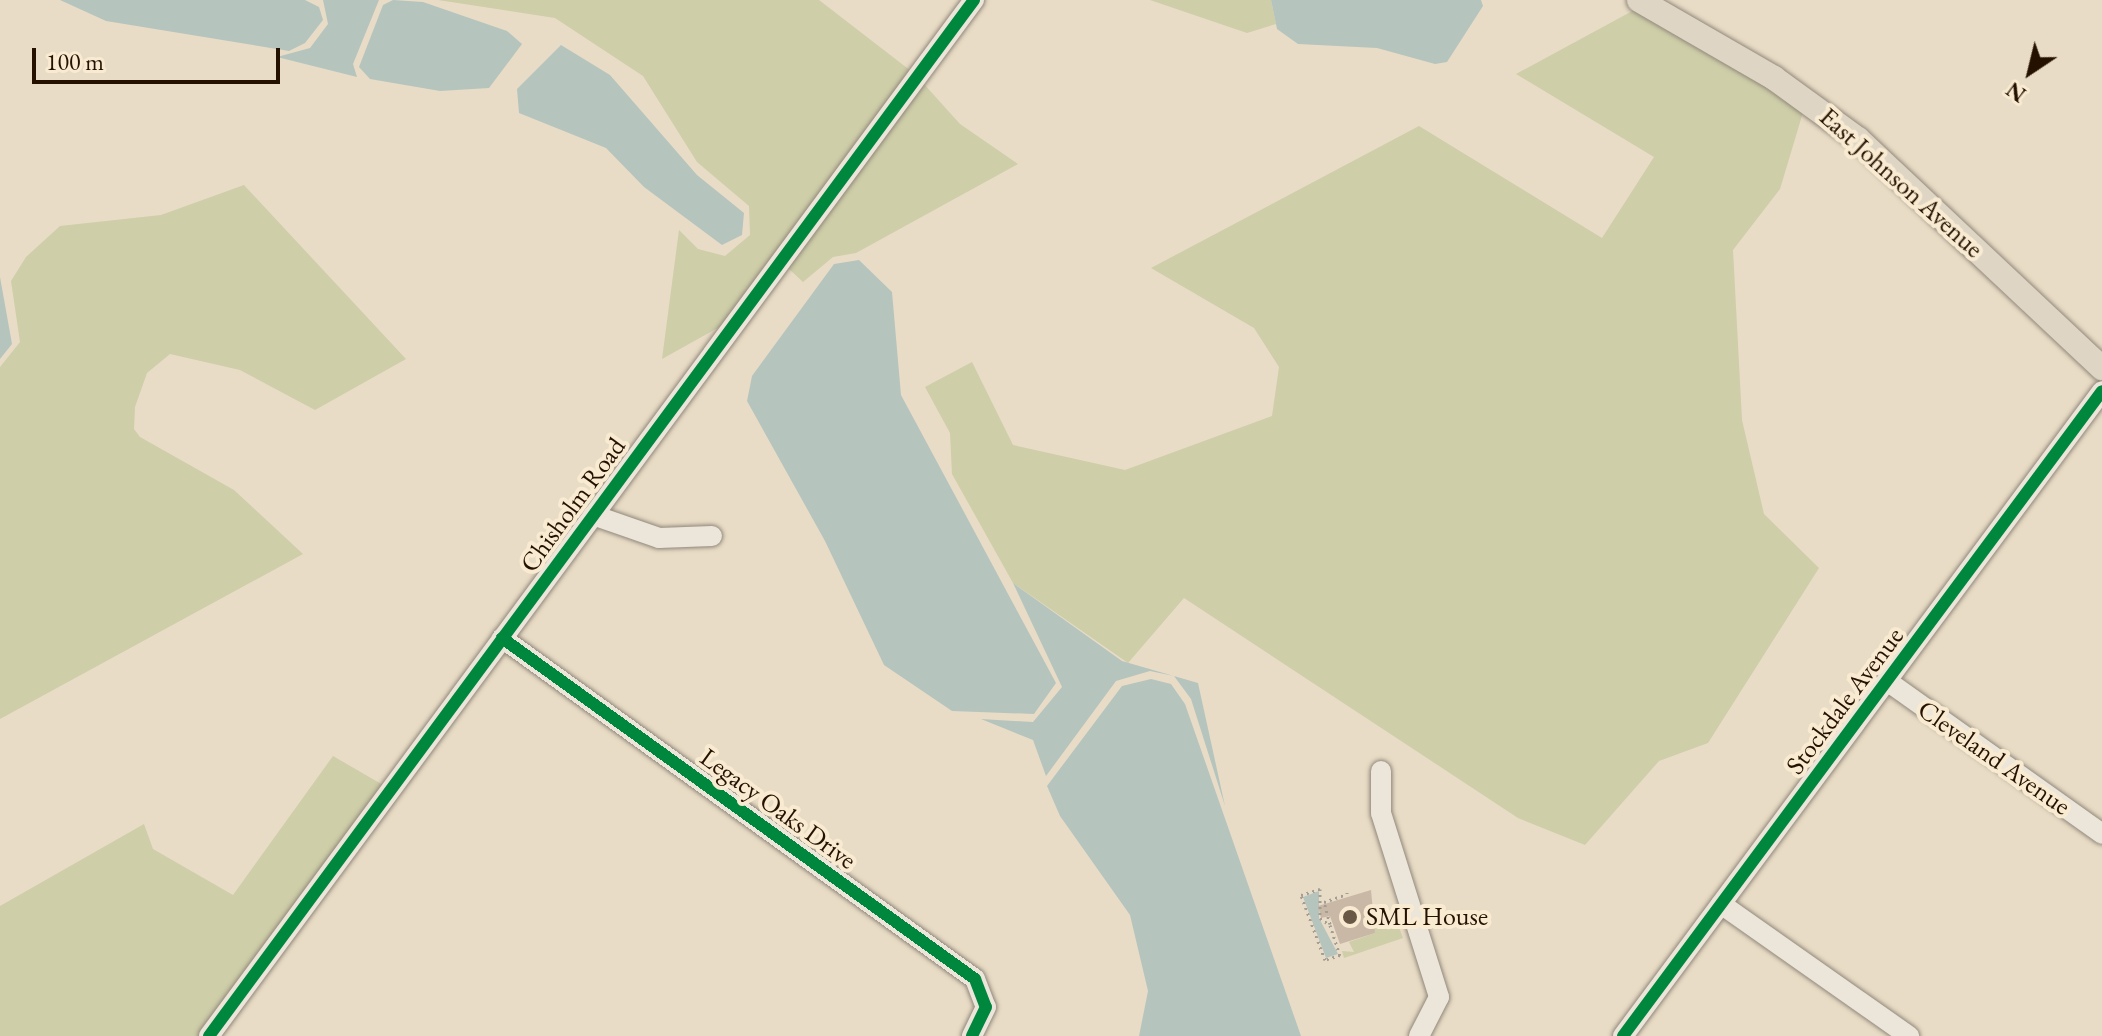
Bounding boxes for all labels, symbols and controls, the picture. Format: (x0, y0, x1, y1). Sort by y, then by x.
scale bar (36, 32, 284, 82)
north arrow (1990, 32, 2070, 112)
text: 100 m (46, 46, 104, 77)
text: N (2000, 75, 2032, 109)
street label: East Johnson Avenue (1813, 101, 1989, 265)
street label: Chisholm Road (514, 432, 632, 578)
street label: Stockdale Avenue (1780, 621, 1910, 781)
street label: Cleveland Avenue (1912, 694, 2076, 822)
street label: Legacy Oaks Drive (694, 742, 862, 876)
place label: SML House (1366, 901, 1488, 933)
marker: SML House (1341, 908, 1359, 926)

